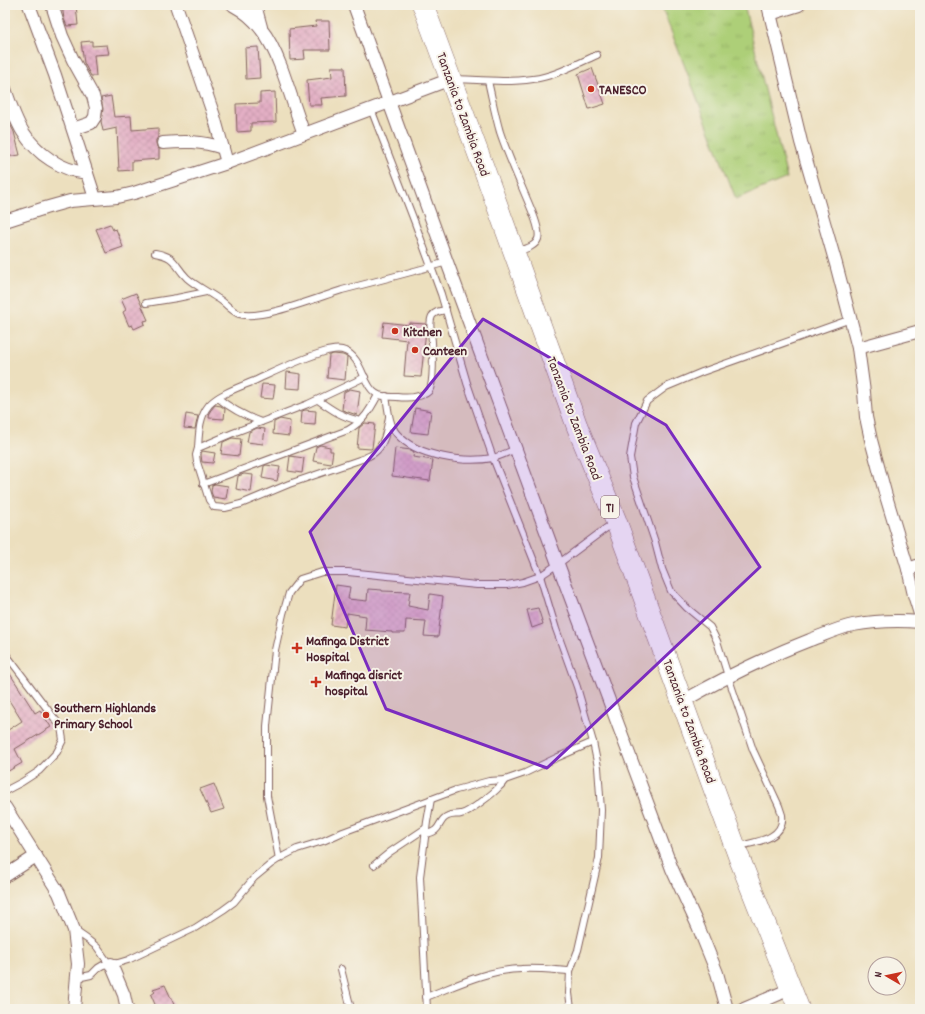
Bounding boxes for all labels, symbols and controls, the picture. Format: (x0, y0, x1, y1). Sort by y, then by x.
street label: Tanzania to Zambia Road (430, 50, 494, 180)
place label: TANESCO (599, 81, 647, 101)
marker: TANESCO (586, 84, 596, 94)
place label: Kitchen (403, 323, 442, 343)
marker: Kitchen (390, 326, 400, 336)
place label: Canteen (423, 342, 467, 362)
marker: Canteen (410, 345, 420, 355)
street label: Tanzania to Zambia Road (540, 354, 606, 483)
road number: T1 (601, 496, 619, 518)
place label: Mafinga District Hospital (306, 632, 390, 668)
marker: Mafinga District Hospital (291, 642, 303, 654)
street label: Tanzania to Zambia Road (656, 657, 720, 787)
place label: Mafinga disrict hospital (325, 666, 403, 702)
marker: Mafinga disrict hospital (310, 676, 322, 688)
place label: Southern Highlands Primary School (54, 699, 156, 735)
marker: Southern Highlands Primary School (41, 710, 51, 720)
north arrow (867, 956, 907, 996)
text: N (871, 970, 888, 979)

